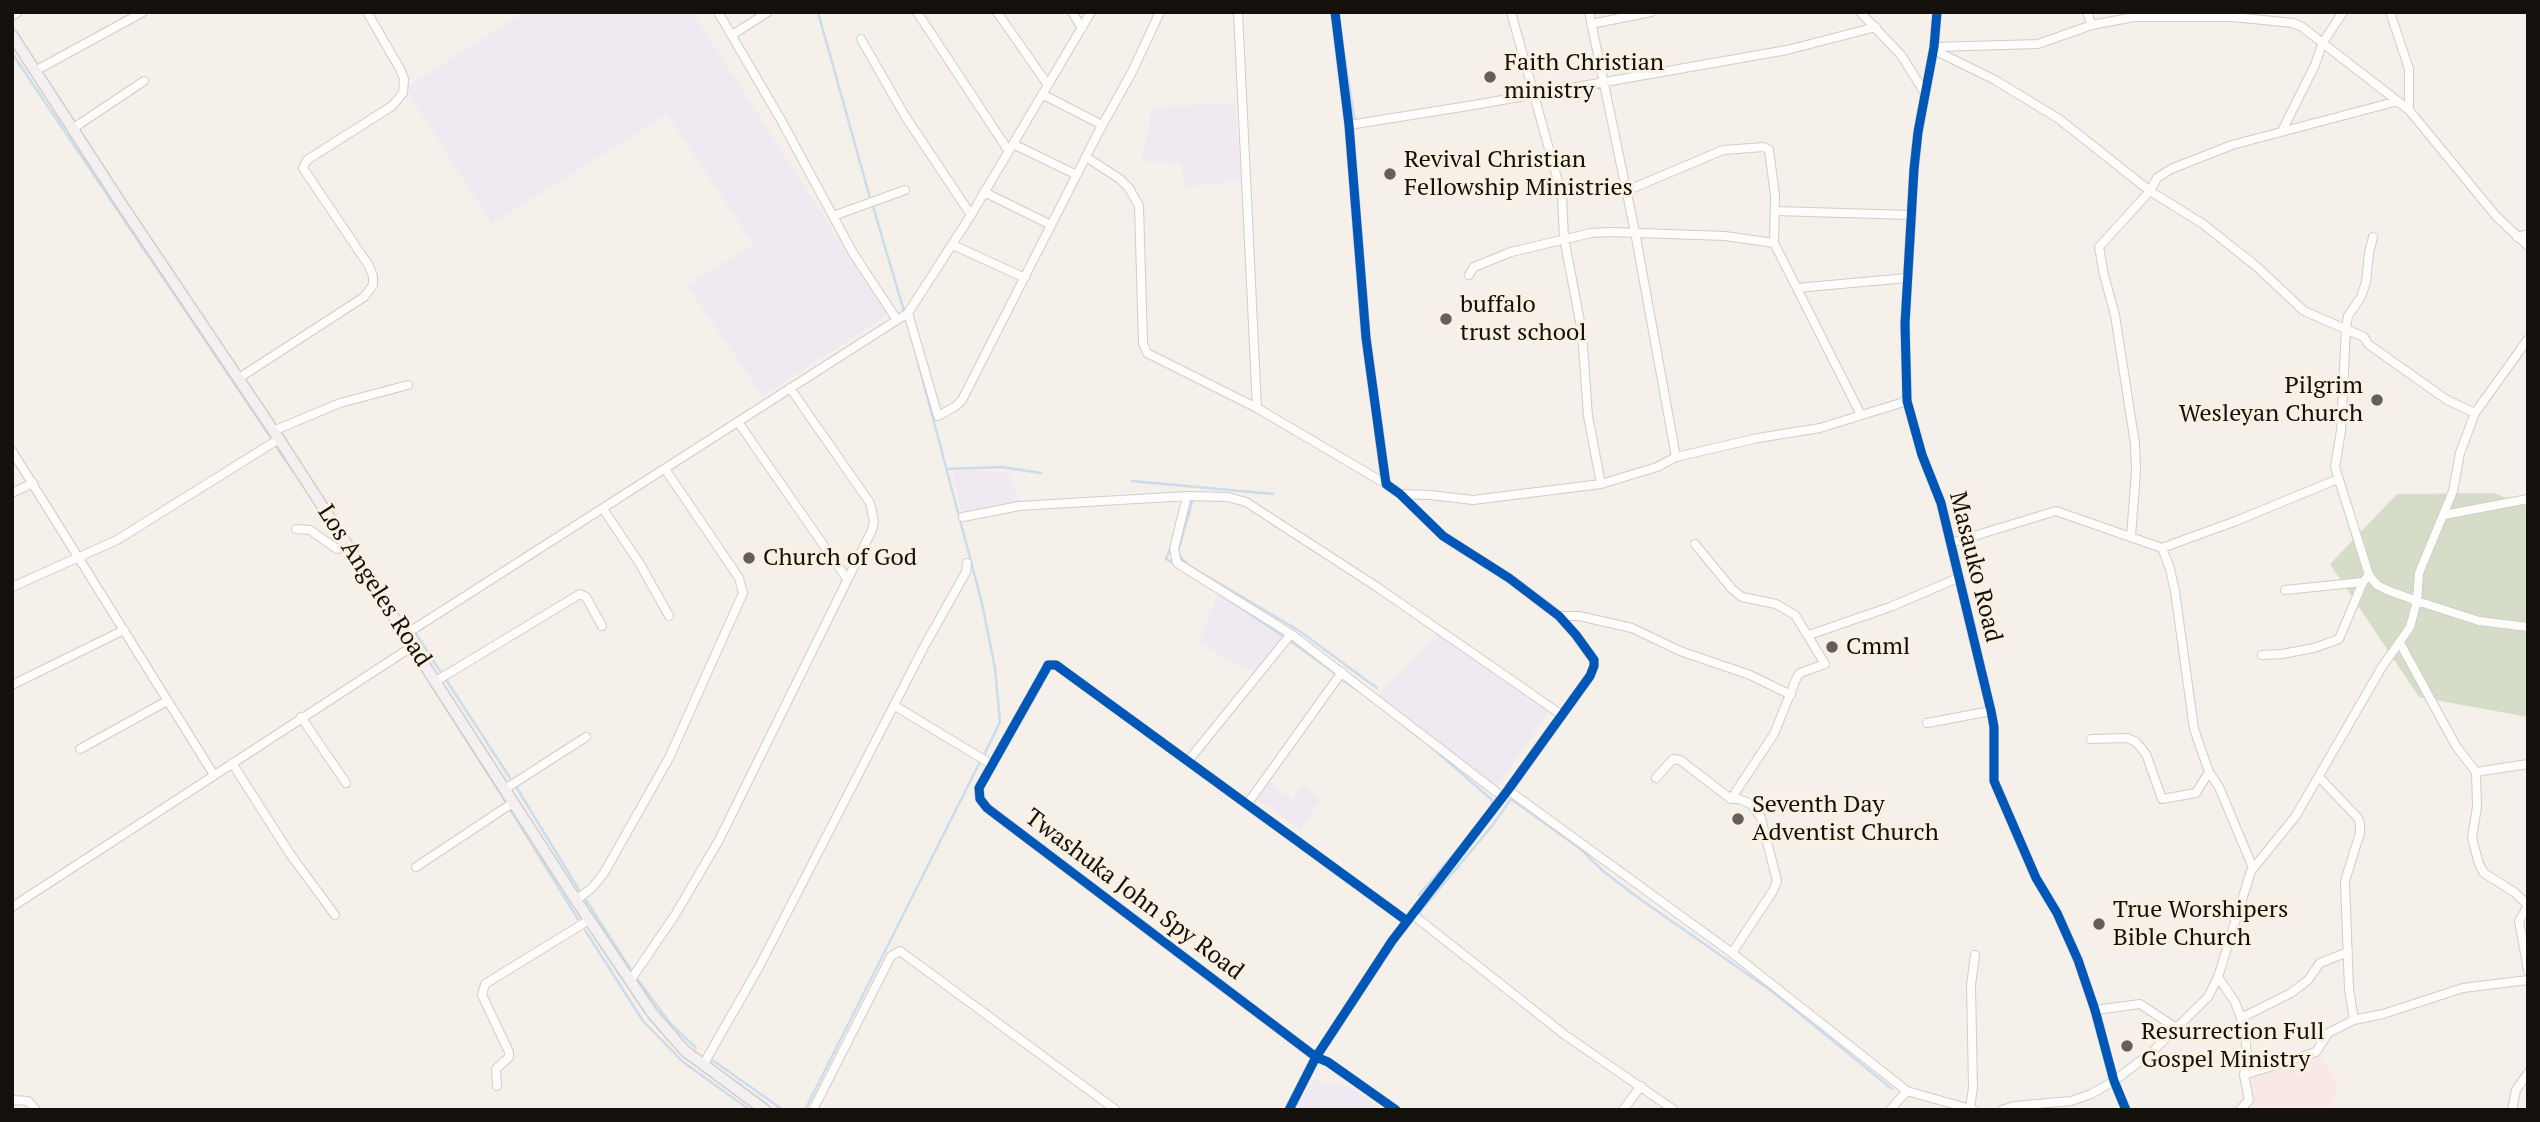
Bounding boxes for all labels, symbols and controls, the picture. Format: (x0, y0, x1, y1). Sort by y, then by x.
place label: Faith Christian ministry (1504, 49, 1664, 105)
marker: Faith Christian ministry (1482, 69, 1498, 85)
place label: Revival Christian Fellowship Ministries (1404, 146, 1633, 202)
marker: Revival Christian Fellowship Ministries (1382, 166, 1398, 182)
place label: buffalo trust school (1460, 291, 1586, 347)
marker: buffalo trust school (1438, 311, 1454, 327)
place label: Pilgrim Wesleyan Church (2179, 372, 2363, 428)
marker: Pilgrim Wesleyan Church (2369, 392, 2385, 408)
street label: Masauko Road (1942, 489, 2008, 645)
street label: Los Angeles Road (311, 500, 437, 672)
place label: Church of God (763, 544, 917, 572)
marker: Church of God (741, 550, 757, 566)
place label: Cmml (1846, 633, 1910, 661)
marker: Cmml (1824, 639, 1840, 655)
place label: Seventh Day Adventist Church (1752, 791, 1939, 847)
street label: Twashuka John Spy Road (1019, 803, 1249, 987)
marker: Seventh Day Adventist Church (1730, 811, 1746, 827)
place label: True Worshipers Bible Church (2113, 896, 2288, 952)
marker: True Worshipers Bible Church (2091, 916, 2107, 932)
place label: Resurrection Full Gospel Ministry (2141, 1018, 2325, 1074)
marker: Resurrection Full Gospel Ministry (2119, 1038, 2135, 1054)

